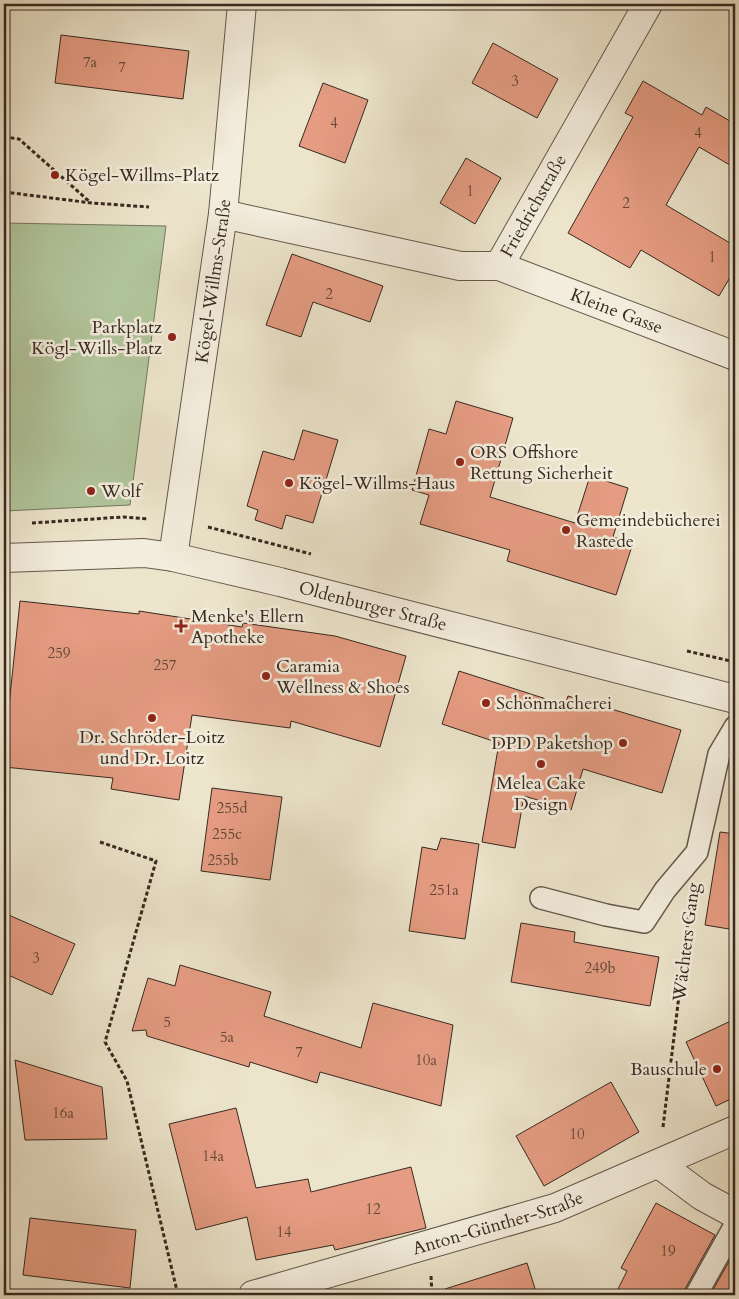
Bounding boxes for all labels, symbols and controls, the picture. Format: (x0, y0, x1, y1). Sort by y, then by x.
house number: 7a (83, 52, 98, 72)
house number: 7 (118, 57, 126, 77)
house number: 3 (511, 71, 519, 91)
house number: 4 (330, 113, 338, 133)
house number: 4 (694, 123, 702, 143)
street label: Friedrichstraße (495, 150, 573, 262)
place label: Kögel-Willms-Platz (65, 163, 219, 188)
marker: Kögel-Willms-Platz (49, 169, 61, 181)
house number: 1 (466, 181, 474, 201)
house number: 2 (622, 193, 630, 213)
street label: Kögel-Willms-Straße (189, 198, 237, 365)
house number: 1 (708, 247, 716, 267)
street label: Kleine Gasse (567, 282, 666, 340)
house number: 2 (325, 284, 333, 304)
place label: Parkplatz Kögl-Wills-Platz (31, 315, 162, 361)
marker: Parkplatz Kögl-Wills-Platz (166, 331, 178, 343)
place label: ORS Offshore Rettung Sicherheit (470, 440, 613, 486)
marker: ORS Offshore Rettung Sicherheit (454, 456, 466, 468)
place label: Kögel-Willms-Haus (299, 471, 455, 496)
marker: Kögel-Willms-Haus (283, 477, 295, 489)
place label: Wolf (100, 479, 144, 504)
marker: Wolf (85, 485, 97, 497)
place label: Gemeindebücherei Rastede (576, 508, 720, 554)
marker: Gemeindebücherei Rastede (560, 524, 572, 536)
street label: Oldenburger Straße (296, 575, 449, 637)
place label: Menke's Ellern Apotheke (191, 604, 305, 650)
marker: Menke's Ellern Apotheke (175, 620, 187, 632)
house number: 259 (47, 643, 71, 663)
place label: Caramia Wellness & Shoes (275, 654, 410, 700)
house number: 257 (153, 655, 177, 675)
marker: Caramia Wellness & Shoes (260, 670, 272, 682)
place label: Schönmacherei (496, 691, 612, 716)
marker: Schönmacherei (480, 697, 492, 709)
marker: Dr. Schröder-Loitz und Dr. Loitz (146, 712, 158, 724)
place label: Dr. Schröder-Loitz und Dr. Loitz (79, 725, 225, 771)
place label: DPD Paketshop (491, 731, 613, 756)
marker: DPD Paketshop (617, 737, 629, 749)
marker: Melea Cake Design (535, 758, 547, 770)
place label: Melea Cake Design (496, 771, 586, 817)
house number: 255d (216, 798, 248, 818)
house number: 255c (212, 824, 242, 844)
house number: 255b (207, 850, 239, 870)
house number: 251a (429, 880, 459, 900)
street label: Wächters Gang (667, 880, 706, 1004)
house number: 3 (32, 948, 40, 968)
house number: 249b (584, 958, 616, 978)
house number: 5 (163, 1012, 171, 1032)
house number: 5a (220, 1027, 235, 1047)
house number: 7 (295, 1042, 303, 1062)
house number: 10a (415, 1050, 437, 1070)
place label: Bauschule (630, 1057, 707, 1082)
marker: Bauschule (711, 1063, 723, 1075)
house number: 16a (52, 1103, 74, 1123)
house number: 10 (569, 1124, 585, 1144)
house number: 14a (202, 1146, 224, 1166)
street label: Anton-Günther-Straße (409, 1185, 587, 1261)
house number: 12 (365, 1199, 381, 1219)
house number: 14 (276, 1222, 292, 1242)
house number: 19 (660, 1241, 676, 1261)

